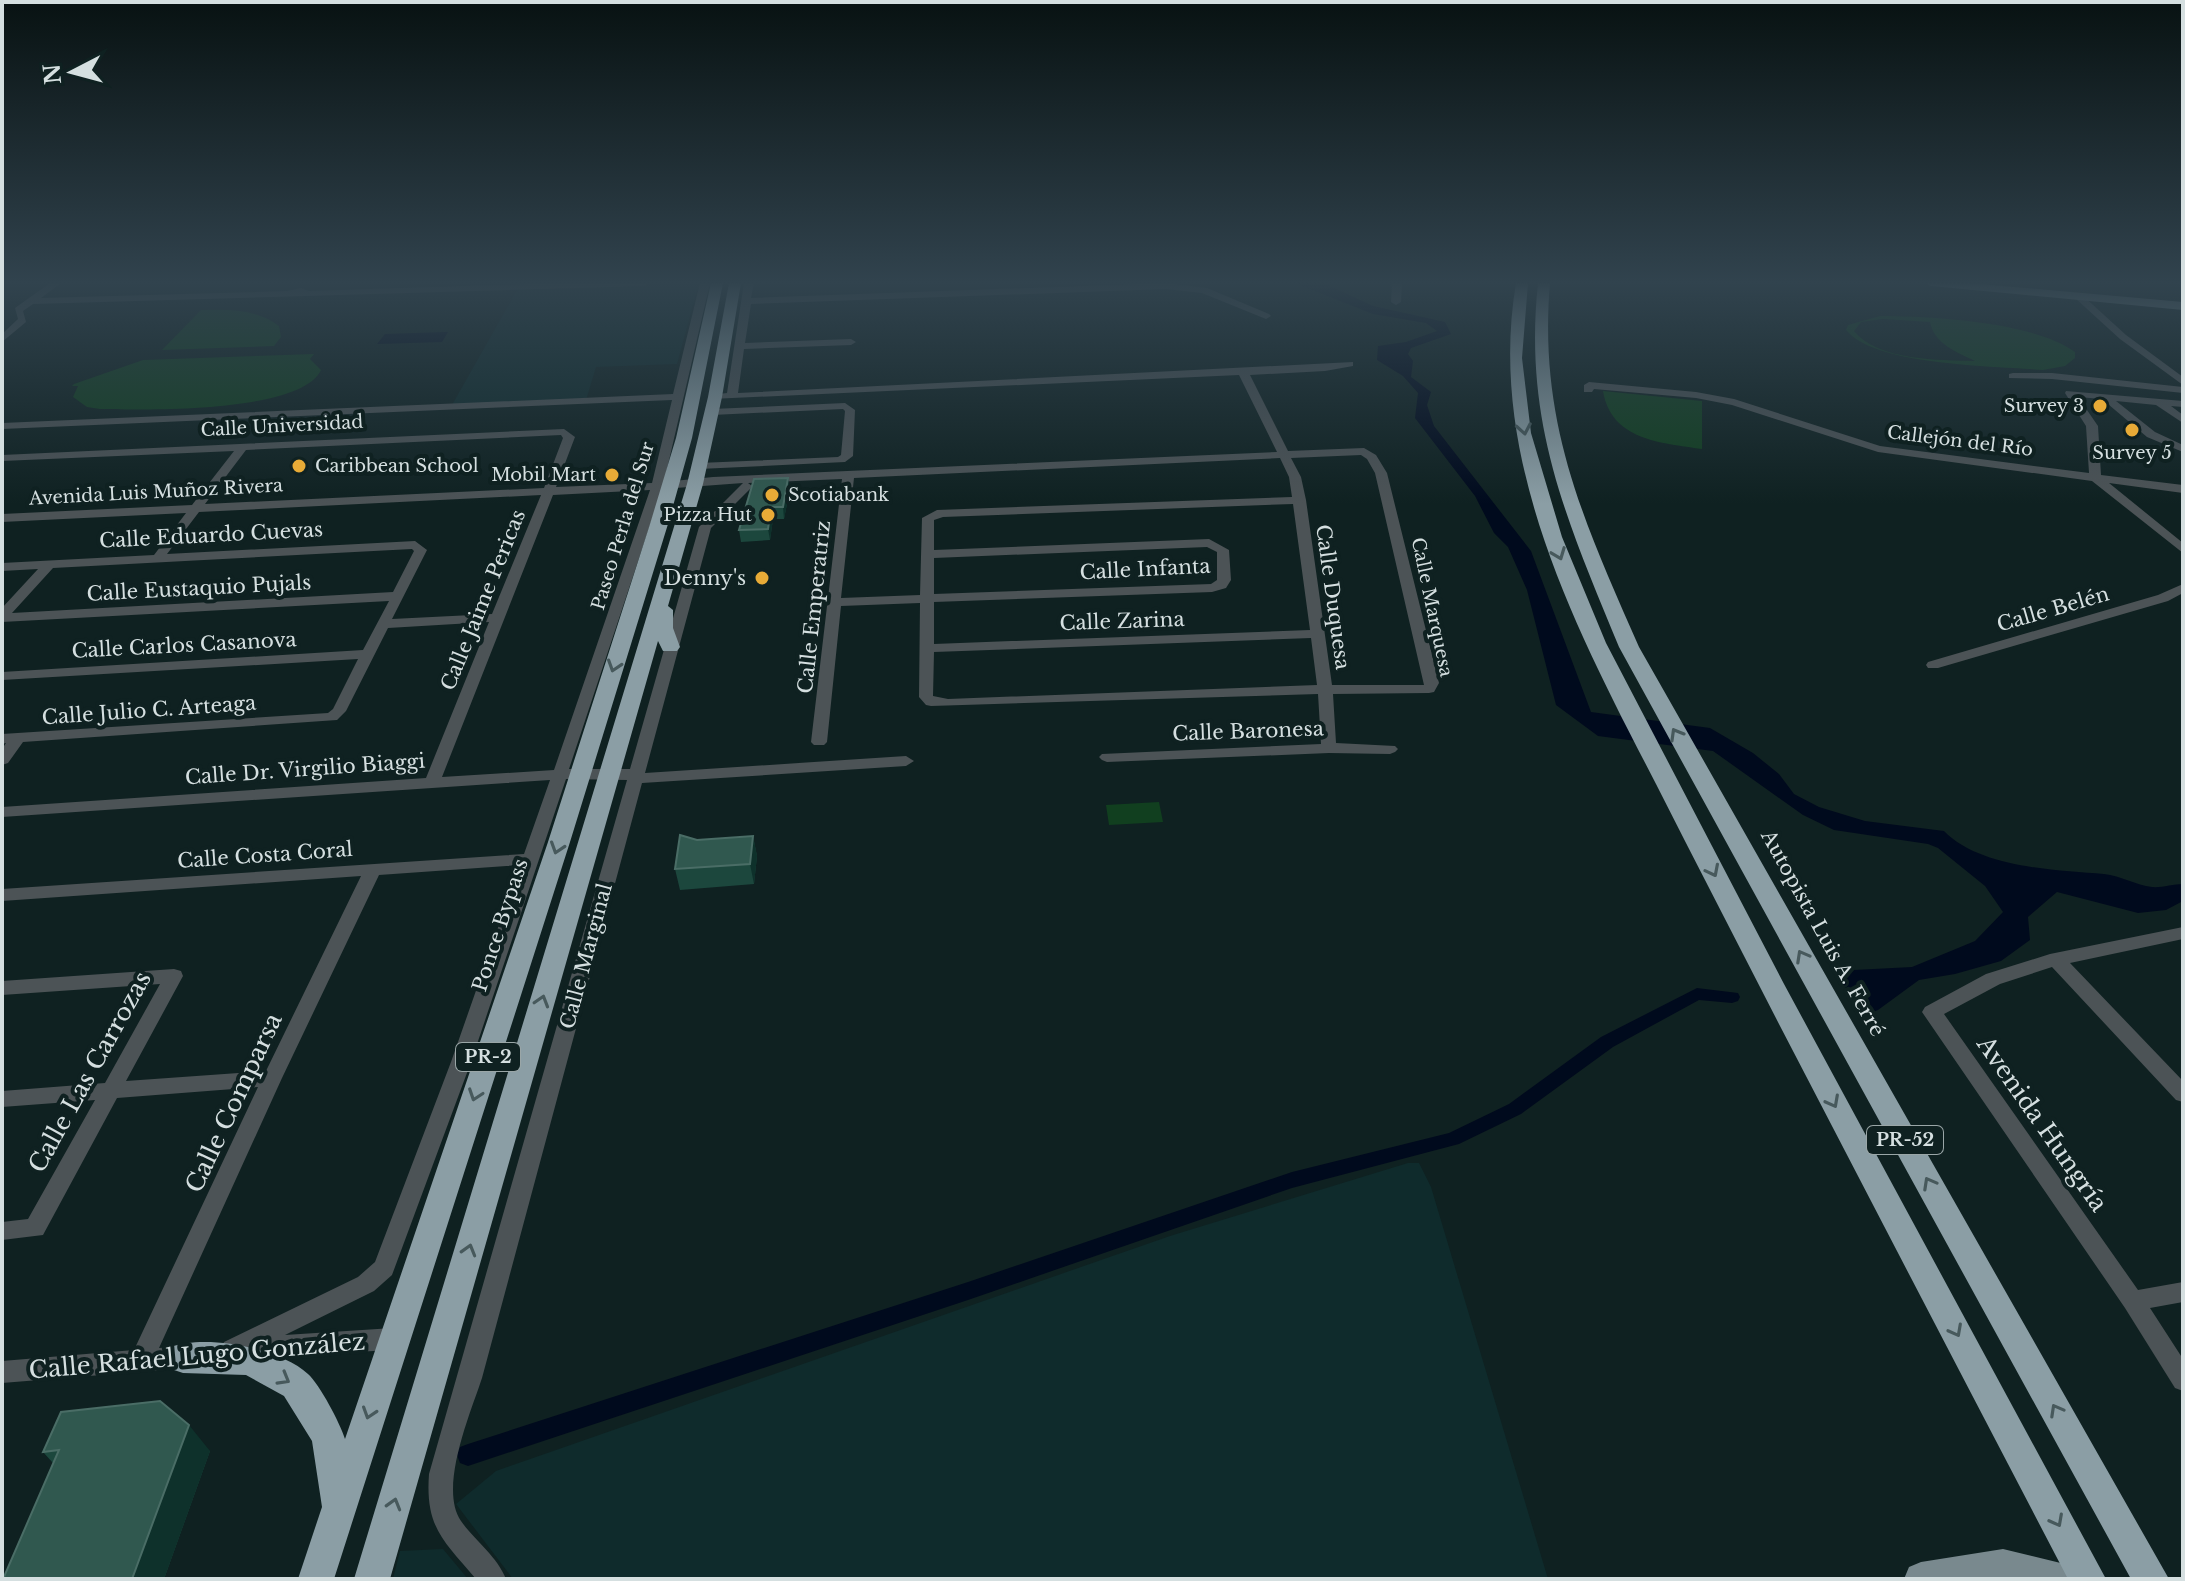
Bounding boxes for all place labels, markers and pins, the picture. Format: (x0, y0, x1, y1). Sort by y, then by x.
place label: Survey 3 (2004, 395, 2084, 417)
marker: Survey 3 (2091, 397, 2109, 415)
marker: Survey 5 (2123, 421, 2141, 439)
place label: Survey 5 (2092, 442, 2172, 464)
place label: Caribbean School (315, 455, 479, 477)
marker: Caribbean School (290, 457, 308, 475)
place label: Mobil Mart (491, 464, 596, 486)
marker: Mobil Mart (603, 466, 621, 484)
place label: Scotiabank (788, 484, 889, 506)
marker: Scotiabank (763, 486, 781, 504)
place label: Pizza Hut (663, 504, 752, 526)
marker: Pizza Hut (759, 506, 777, 524)
place label: Denny's (664, 566, 746, 590)
marker: Denny's (753, 569, 771, 587)

